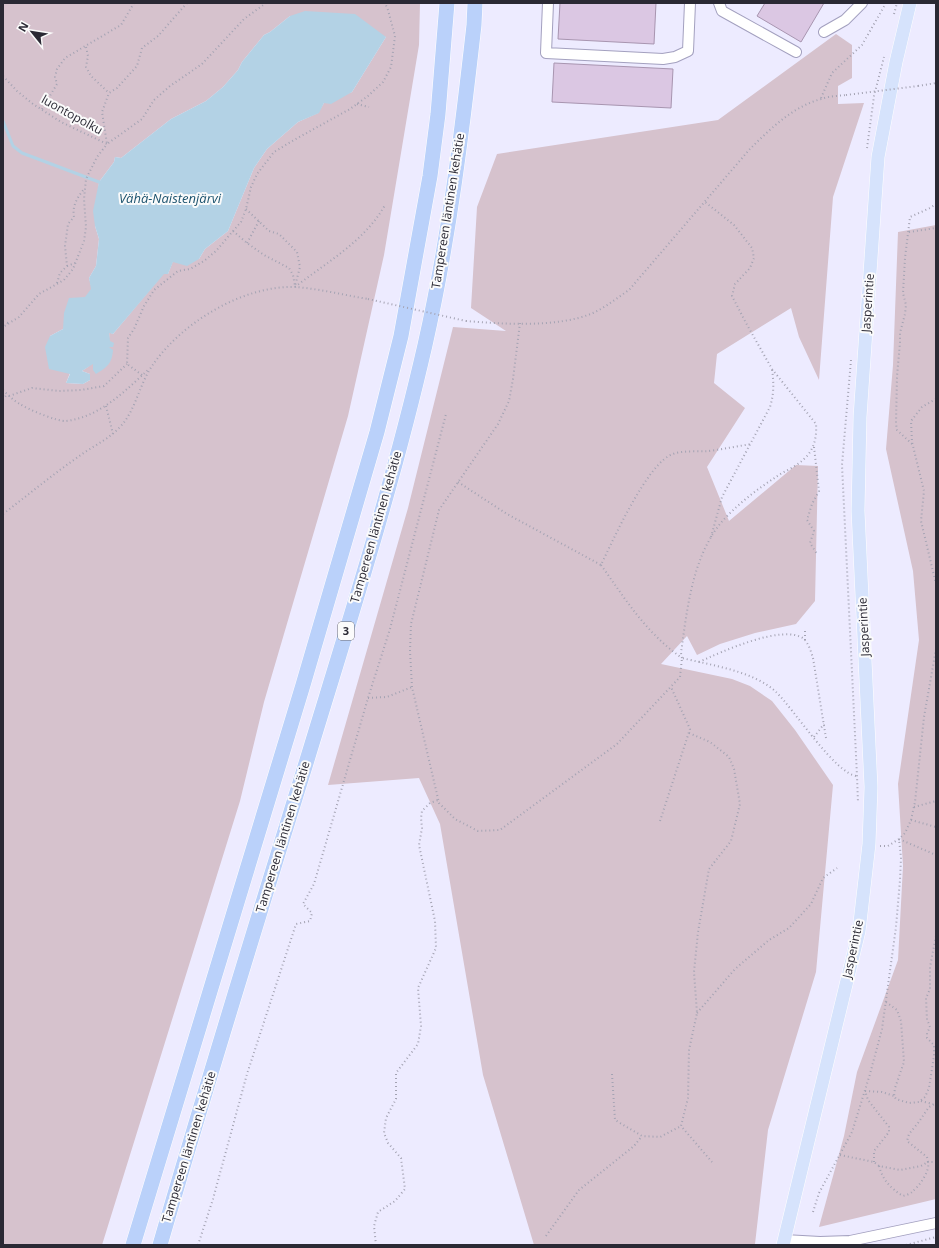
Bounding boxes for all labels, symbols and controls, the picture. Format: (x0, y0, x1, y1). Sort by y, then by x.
north arrow (12, 12, 52, 52)
text: N (14, 19, 32, 34)
street label: luontopolku (39, 91, 106, 138)
street label: Tampereen läntinen kehätie (427, 132, 468, 290)
water label: Vähä-Naistenjärvi (119, 189, 222, 207)
street label: Jasperintie (857, 273, 878, 334)
street label: Tampereen läntinen kehätie (346, 449, 405, 605)
street label: Jasperintie (853, 597, 874, 658)
road number: 3 (338, 622, 354, 640)
street label: Tampereen läntinen kehätie (251, 759, 314, 915)
street label: Jasperintie (838, 918, 867, 981)
street label: Tampereen läntinen kehätie (157, 1069, 220, 1225)

